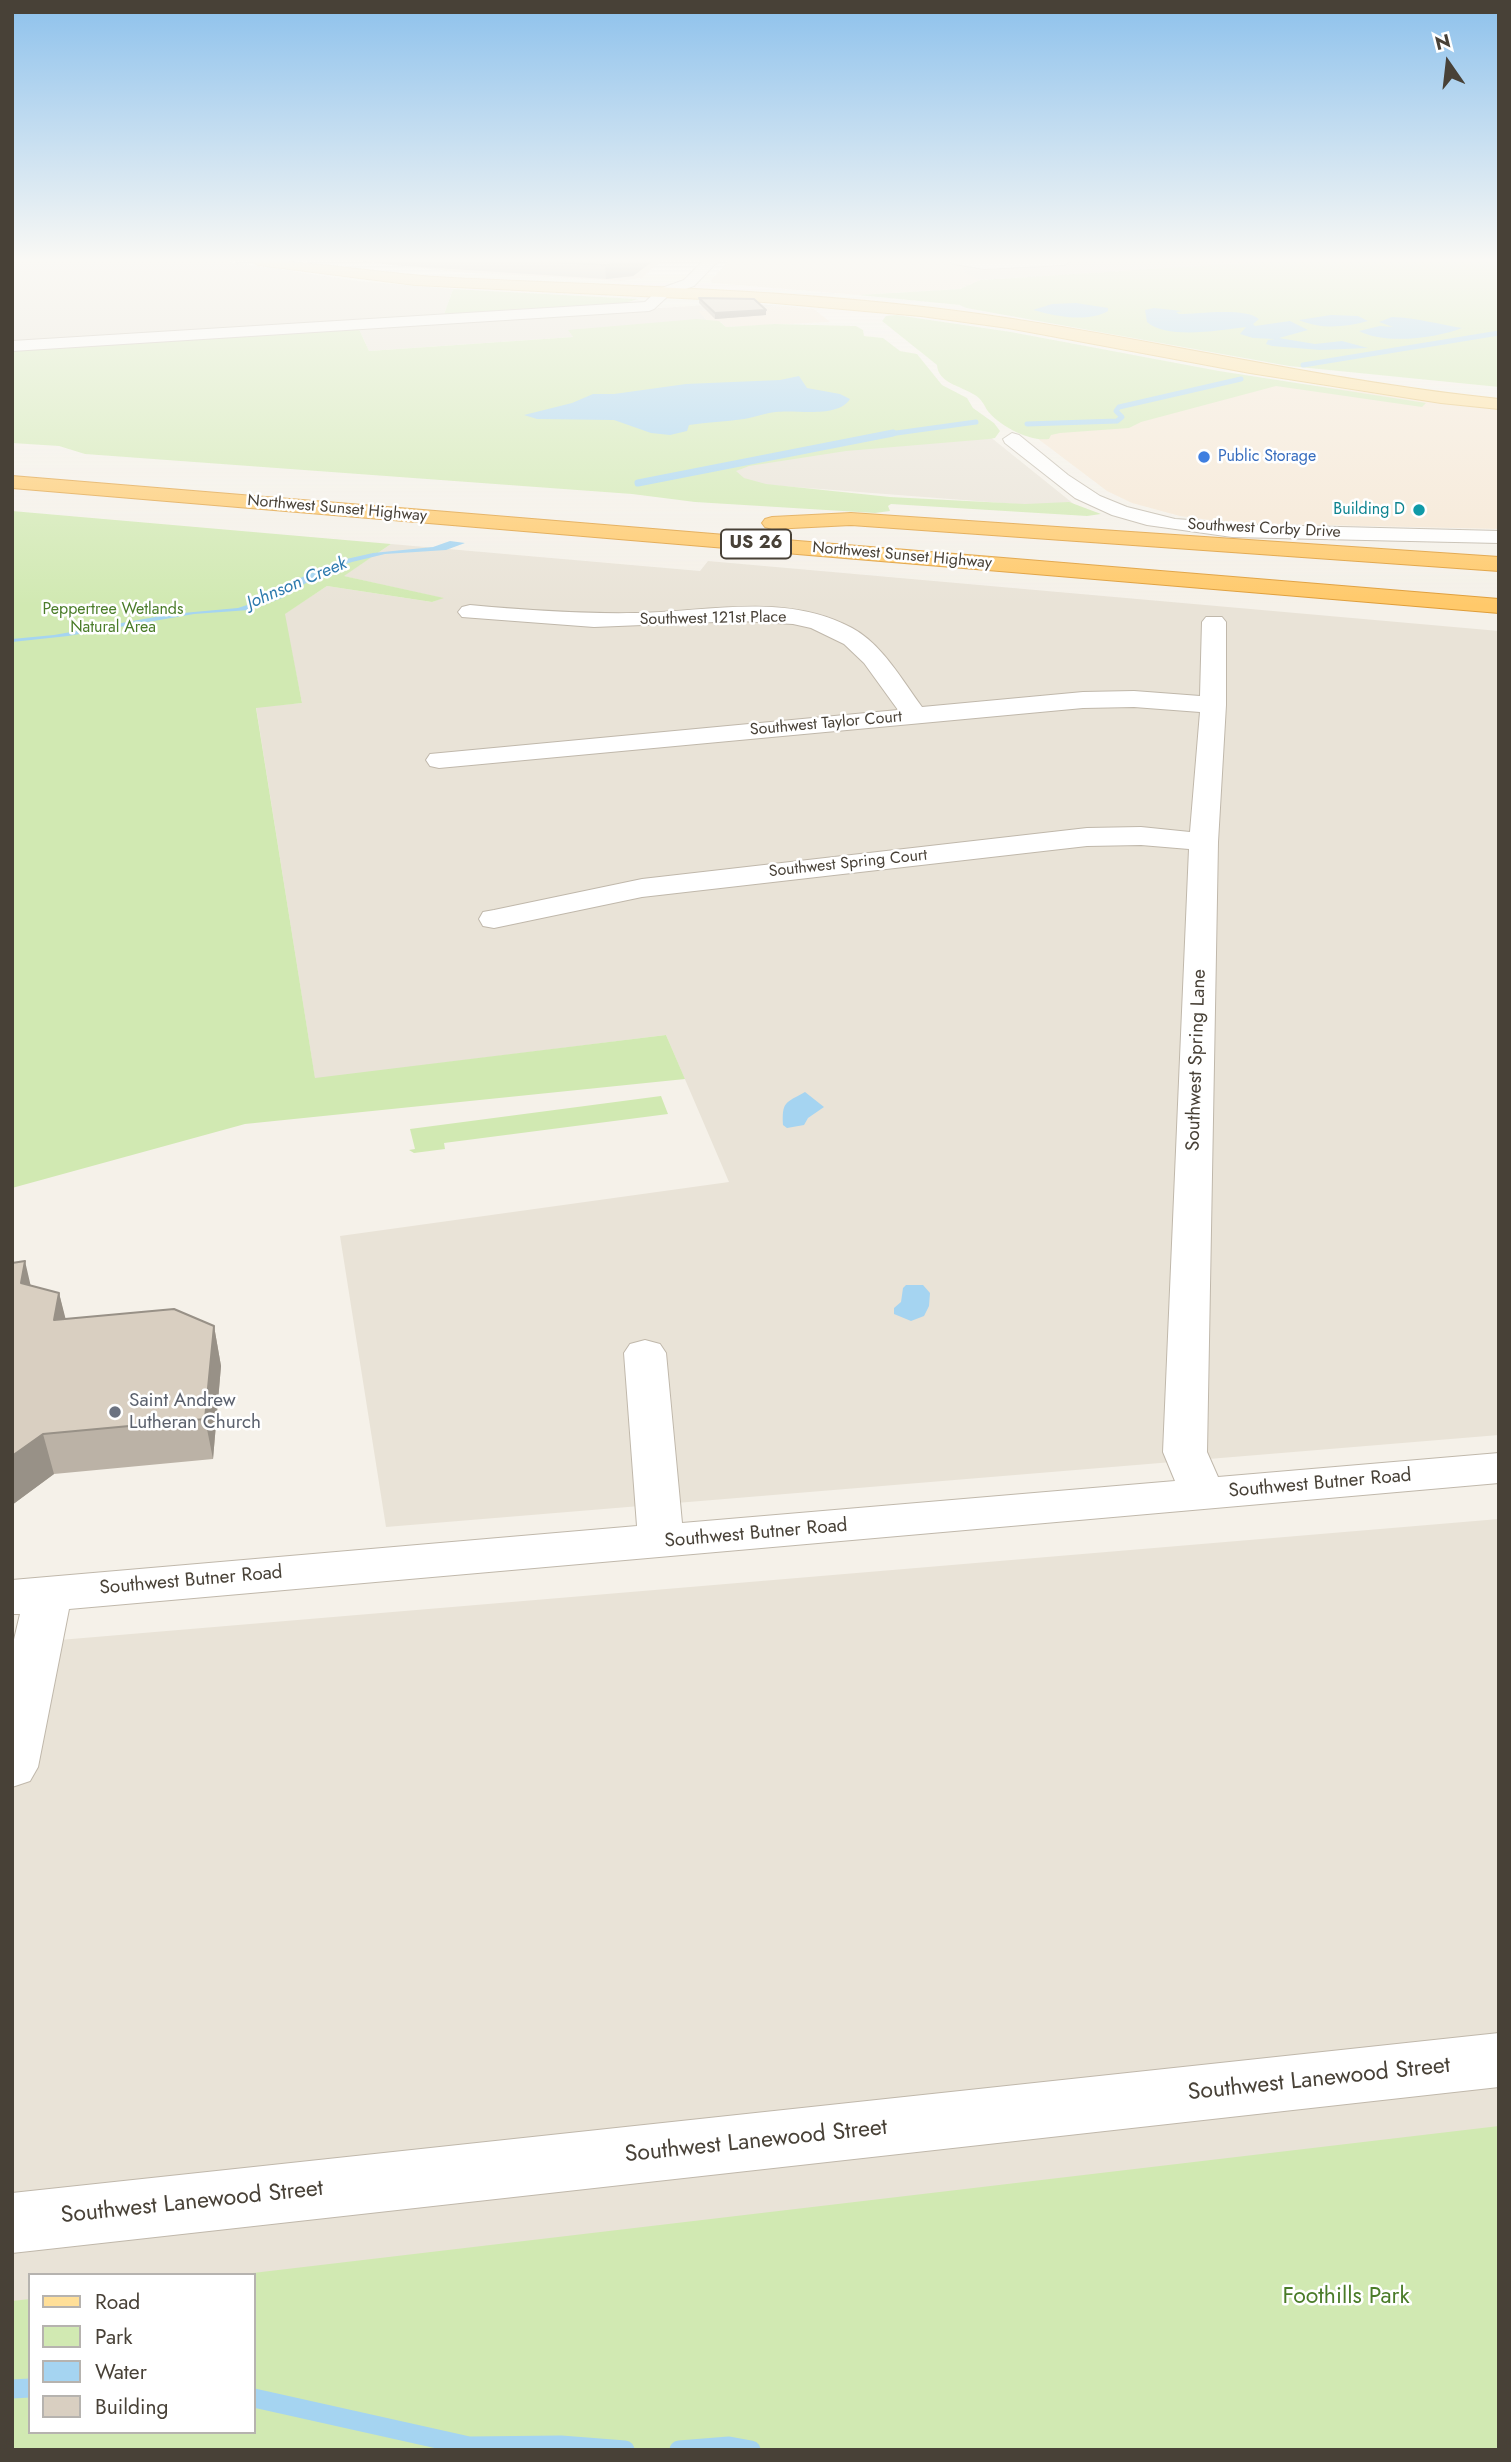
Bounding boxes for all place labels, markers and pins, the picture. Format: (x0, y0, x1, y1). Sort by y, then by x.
place label: Public Storage (1218, 447, 1316, 467)
marker: Public Storage (1196, 449, 1212, 465)
place label: Building D (1333, 500, 1405, 520)
marker: Building D (1411, 502, 1427, 518)
place label: Saint Andrew Lutheran Church (129, 1390, 261, 1434)
marker: Saint Andrew Lutheran Church (107, 1404, 123, 1420)

